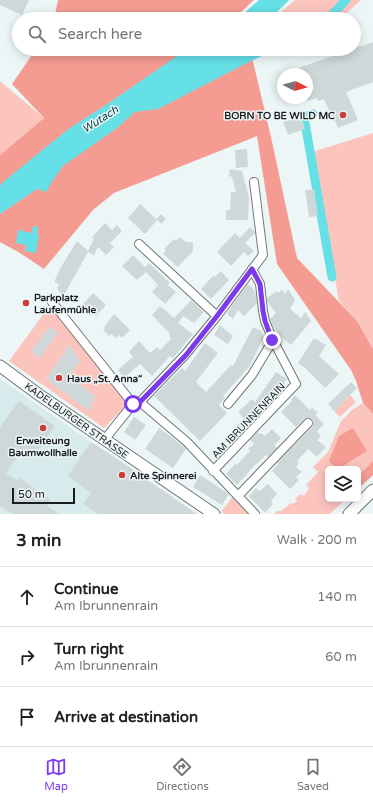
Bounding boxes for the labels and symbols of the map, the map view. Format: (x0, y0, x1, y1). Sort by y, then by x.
north arrow (277, 68, 313, 104)
water label: Wutach (80, 103, 121, 136)
place label: BORN TO BE WILD MC (224, 110, 335, 122)
marker: BORN TO BE WILD MC (338, 110, 348, 120)
place label: Parkplatz Laufenmühle (34, 292, 97, 316)
marker: Parkplatz Laufenmühle (21, 298, 31, 308)
route end (263, 331, 281, 349)
marker: Haus „St. Anna“ (54, 373, 64, 383)
place label: Haus „St. Anna“ (67, 373, 142, 385)
street label: KADELBURGER STRASSE (22, 380, 131, 461)
street label: AM IBRUNNENRAIN (210, 381, 288, 461)
route start (124, 395, 142, 413)
marker: Erweiteung Baumwollhalle (38, 423, 48, 433)
place label: Erweiteung Baumwollhalle (9, 435, 78, 459)
marker: Alte Spinnerei (117, 470, 127, 480)
place label: Alte Spinnerei (130, 470, 197, 482)
scale bar (12, 486, 75, 505)

